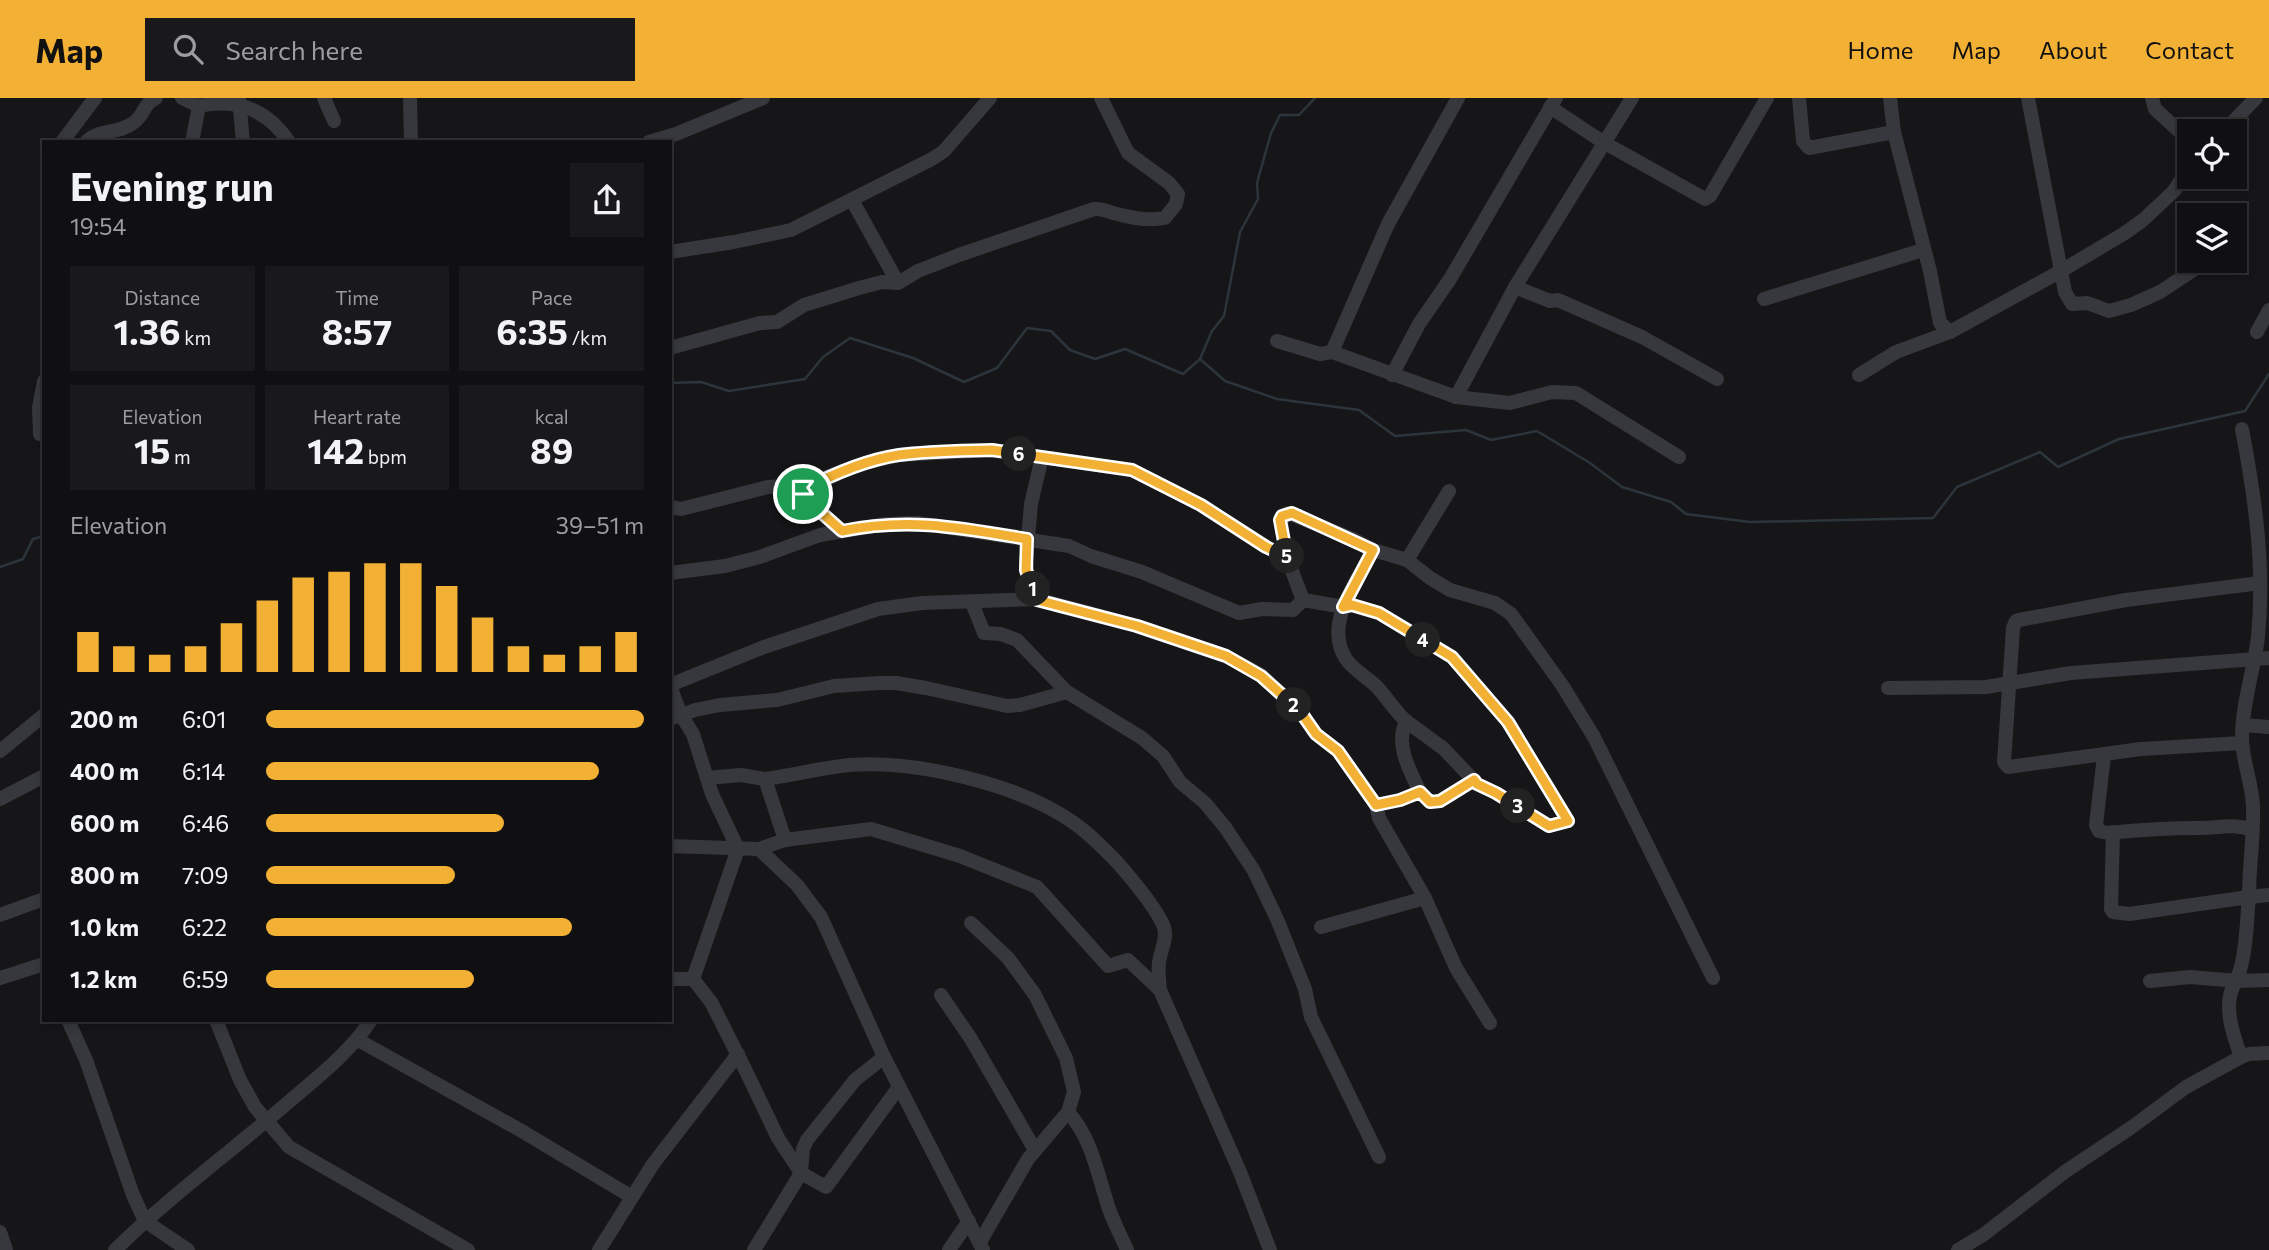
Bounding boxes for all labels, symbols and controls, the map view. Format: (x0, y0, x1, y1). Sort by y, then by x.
search box (145, 18, 635, 81)
text: Map (35, 29, 103, 70)
icon: search (169, 30, 207, 68)
text: Search here (225, 34, 363, 65)
text: Home (1848, 35, 1914, 64)
text: Map (1952, 35, 2001, 64)
text: About (2039, 35, 2107, 64)
text: Contact (2145, 35, 2234, 64)
map controls (2177, 119, 2247, 273)
button: locate (2177, 119, 2247, 189)
text: Evening run (70, 162, 274, 209)
button: share (570, 163, 644, 237)
button: layers (2177, 203, 2247, 273)
text: 19:54 (70, 212, 126, 240)
text: Distance (125, 286, 200, 309)
text: Time (335, 286, 379, 309)
text: Pace (531, 286, 572, 309)
text: 1.36 (114, 309, 181, 352)
text: 8:57 (322, 309, 392, 352)
text: 6:35 (496, 309, 568, 352)
text: km (181, 326, 211, 349)
text: /km (568, 326, 607, 349)
text: Elevation (122, 405, 202, 428)
text: Heart rate (313, 405, 401, 428)
text: kcal (535, 405, 569, 428)
text: 15 (134, 428, 170, 471)
text: 142 (307, 428, 364, 471)
text: 89 (530, 428, 573, 471)
pin: 6 (1002, 436, 1036, 472)
text: 6 (1013, 442, 1024, 465)
text: m (170, 445, 191, 468)
text: bpm (364, 445, 407, 468)
pin (773, 464, 833, 524)
icon: arrive (784, 475, 822, 513)
text: Elevation (70, 511, 167, 539)
text: 39–51 m (556, 511, 644, 539)
pin: 5 (1270, 538, 1304, 574)
text: 5 (1281, 544, 1292, 567)
pin: 1 (1016, 572, 1050, 606)
text: 1 (1028, 577, 1037, 600)
pin: 4 (1406, 622, 1440, 658)
text: 4 (1417, 628, 1428, 651)
pin: 2 (1276, 688, 1312, 722)
text: 2 (1288, 693, 1299, 716)
text: 200 m (70, 705, 138, 733)
text: 6:01 (182, 705, 226, 733)
text: 400 m (70, 757, 139, 785)
text: 6:14 (182, 757, 225, 785)
pin: 3 (1500, 788, 1536, 824)
text: 3 (1512, 794, 1523, 817)
text: 600 m (70, 809, 139, 837)
text: 6:46 (182, 809, 229, 837)
text: 800 m (70, 861, 139, 889)
text: 7:09 (182, 861, 229, 889)
text: 1.0 km (70, 913, 139, 941)
text: 6:22 (182, 913, 227, 941)
text: 1.2 km (70, 965, 137, 993)
text: 6:59 (182, 965, 229, 993)

